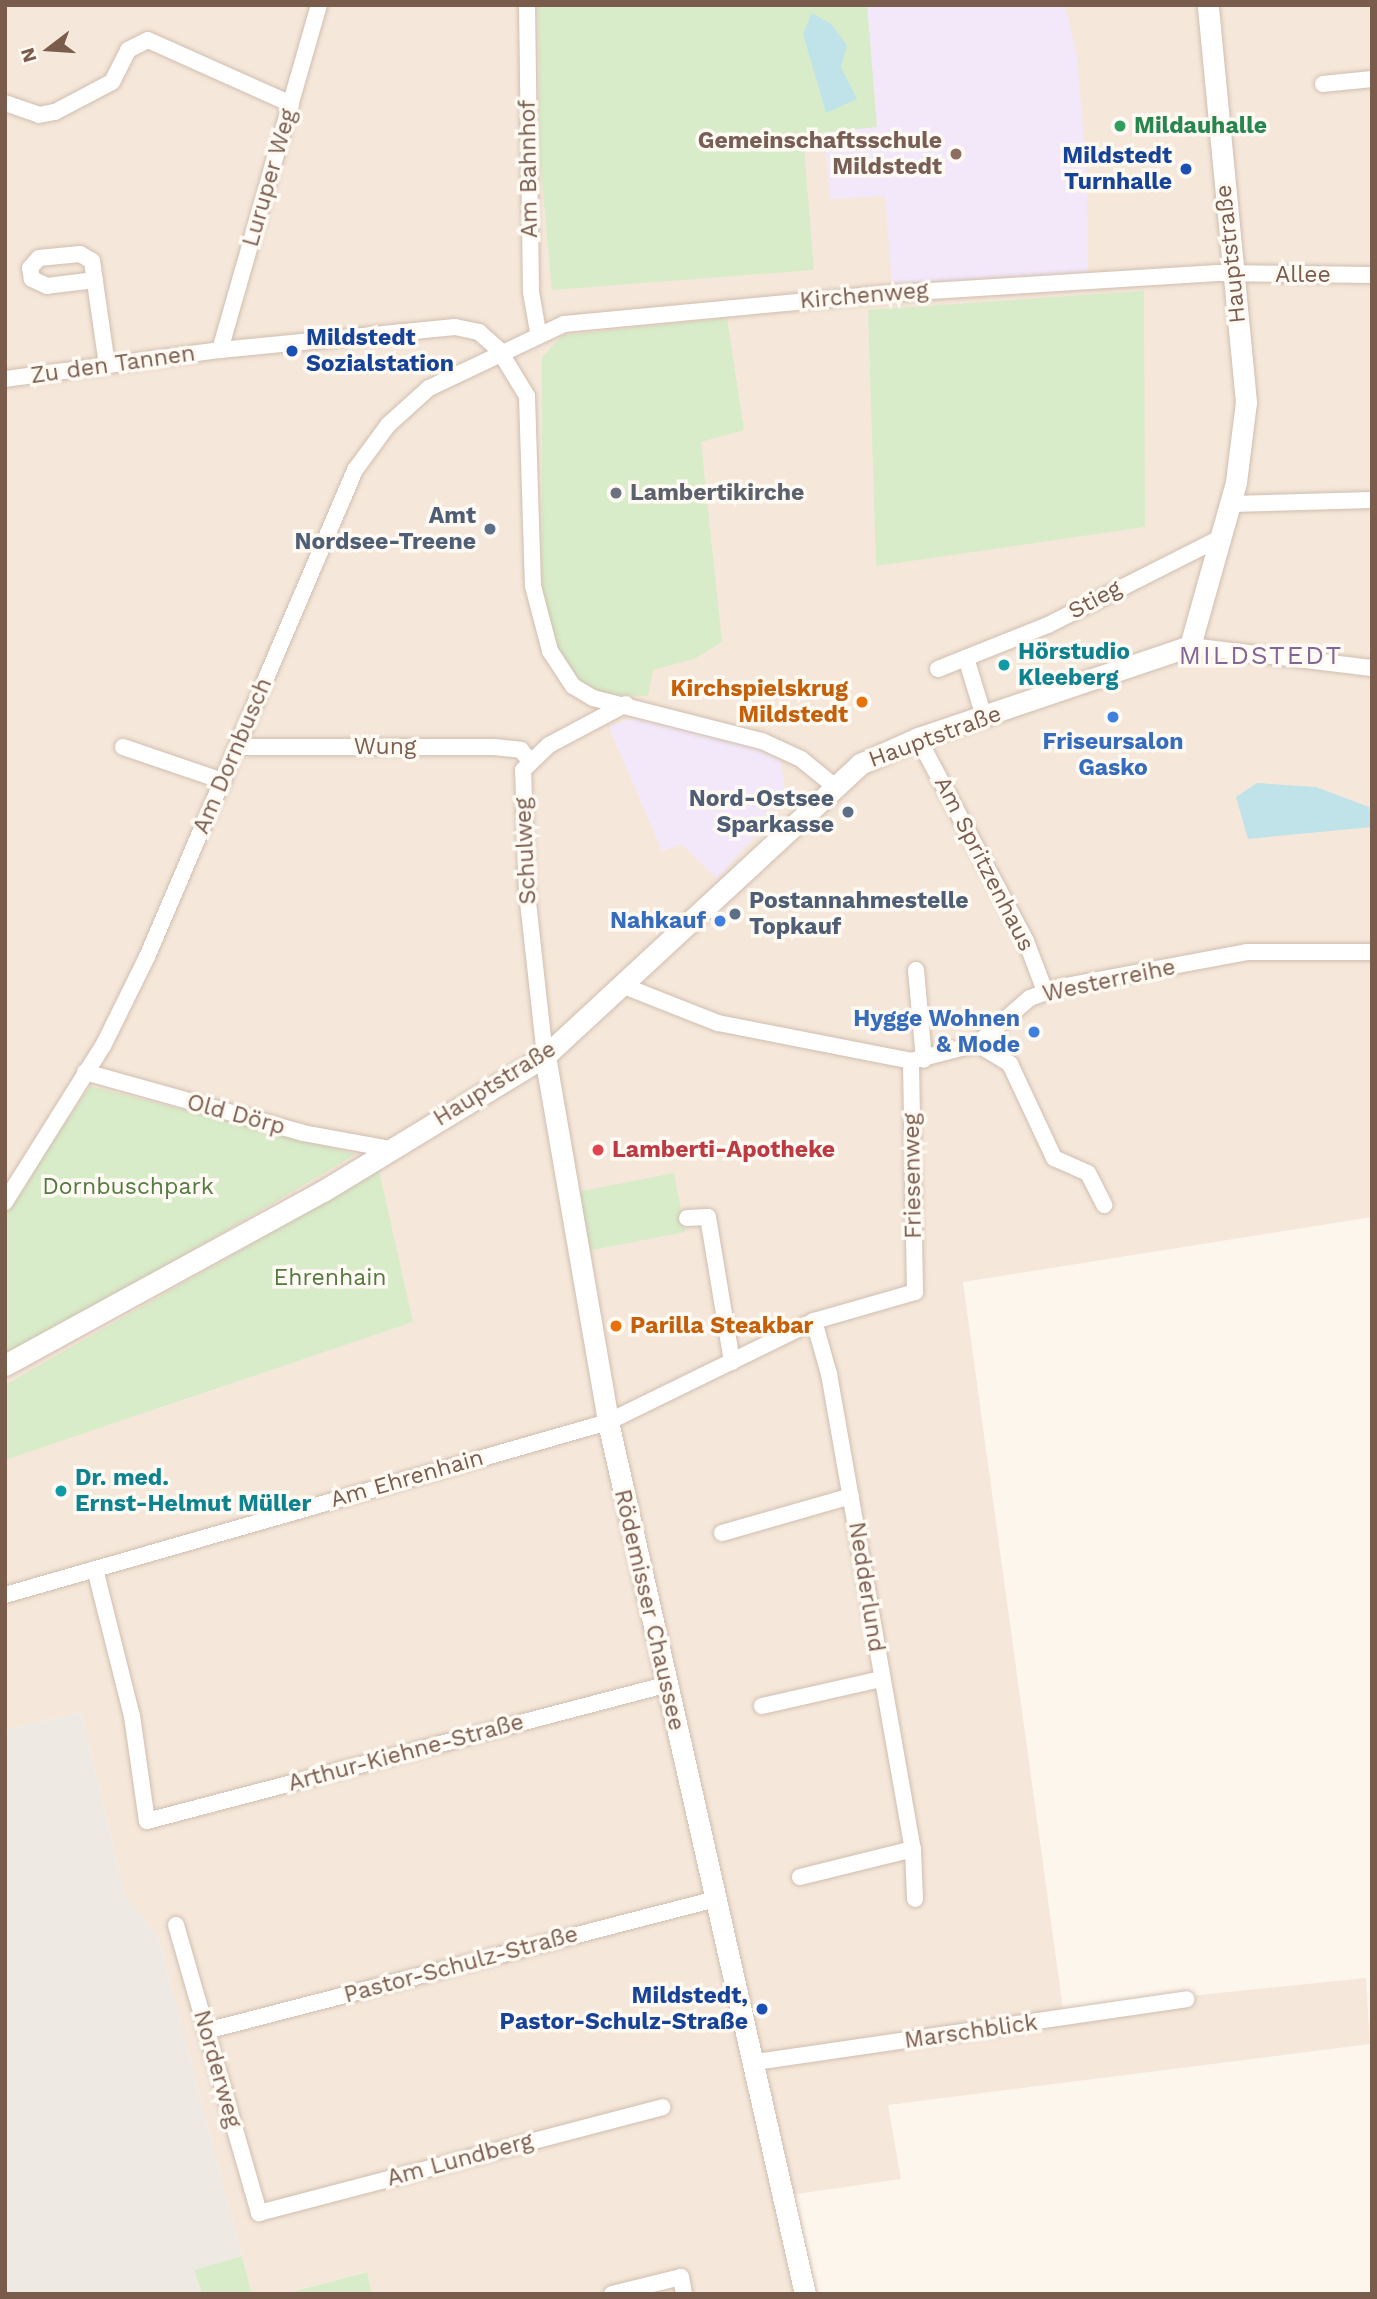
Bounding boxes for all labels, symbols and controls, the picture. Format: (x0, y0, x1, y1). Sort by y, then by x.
north arrow (14, 14, 84, 84)
text: N (15, 45, 41, 65)
street label: Am Bahnhof (514, 100, 544, 238)
street label: Luruper Weg (237, 105, 303, 251)
place label: Mildauhalle (1134, 112, 1267, 140)
marker: Mildauhalle (1112, 118, 1128, 134)
place label: Gemeinschaftsschule Mildstedt (698, 127, 942, 181)
place label: Mildstedt Turnhalle (1062, 142, 1172, 196)
marker: Gemeinschaftsschule Mildstedt (948, 146, 964, 162)
marker: Mildstedt Turnhalle (1178, 161, 1194, 177)
street label: Hauptstraße (1210, 183, 1252, 325)
street label: Allee (1275, 261, 1331, 289)
street label: Kirchenweg (799, 277, 929, 315)
place label: Mildstedt Sozialstation (306, 324, 454, 378)
street label: Zu den Tannen (29, 340, 197, 390)
marker: Mildstedt Sozialstation (284, 343, 300, 359)
place label: Lambertikirche (630, 479, 804, 507)
marker: Lambertikirche (608, 485, 624, 501)
place label: Amt Nordsee-Treene (295, 502, 476, 556)
marker: Amt Nordsee-Treene (482, 521, 498, 537)
street label: Stieg (1064, 575, 1126, 625)
place label: Hörstudio Kleeberg (1018, 638, 1130, 692)
district label: MILDSTEDT (1180, 640, 1342, 672)
marker: Hörstudio Kleeberg (996, 657, 1012, 673)
street label: Am Dornbusch (188, 674, 278, 838)
place label: Kirchspielskrug Mildstedt (671, 675, 848, 729)
marker: Kirchspielskrug Mildstedt (854, 694, 870, 710)
street label: Hauptstraße (865, 700, 1005, 774)
marker: Friseursalon Gasko (1105, 709, 1121, 725)
place label: Friseursalon Gasko (1043, 728, 1183, 782)
street label: Wung (354, 733, 416, 761)
street label: Am Spritzenhaus (928, 772, 1040, 956)
place label: Nord-Ostsee Sparkasse (689, 785, 834, 839)
street label: Schulweg (509, 797, 543, 905)
marker: Nord-Ostsee Sparkasse (840, 804, 856, 820)
place label: Postannahmestelle Topkauf (749, 887, 969, 941)
marker: Postannahmestelle Topkauf (727, 906, 743, 922)
place label: Nahkauf (610, 907, 706, 935)
marker: Nahkauf (712, 913, 728, 929)
street label: Westerreihe (1040, 953, 1178, 1009)
place label: Hygge Wohnen & Mode (853, 1005, 1020, 1059)
marker: Hygge Wohnen & Mode (1026, 1024, 1042, 1040)
street label: Hauptstraße (429, 1035, 561, 1133)
street label: Old Dörp (184, 1089, 288, 1141)
street label: Friesenweg (898, 1113, 928, 1239)
place label: Lamberti-Apotheke (612, 1136, 835, 1164)
marker: Lamberti-Apotheke (590, 1142, 606, 1158)
park label: Dornbuschpark (42, 1173, 214, 1201)
park label: Ehrenhain (273, 1264, 387, 1292)
place label: Parilla Steakbar (630, 1312, 814, 1340)
marker: Parilla Steakbar (608, 1318, 624, 1334)
street label: Am Ehrenhain (327, 1444, 487, 1514)
place label: Dr. med. Ernst-Helmut Müller (75, 1464, 311, 1518)
marker: Dr. med. Ernst-Helmut Müller (53, 1483, 69, 1499)
street label: Rödemisser Chaussee (608, 1486, 690, 1734)
street label: Nedderlund (842, 1520, 890, 1654)
street label: Arthur-Kiehne-Straße (285, 1708, 527, 1798)
street label: Pastor-Schulz-Straße (341, 1920, 581, 2010)
place label: Mildstedt, Pastor-Schulz-Straße (500, 1982, 748, 2036)
marker: Mildstedt, Pastor-Schulz-Straße (754, 2001, 770, 2017)
street label: Norderweg (187, 2007, 247, 2131)
street label: Marschblick (903, 2009, 1039, 2055)
street label: Am Lundberg (384, 2127, 536, 2193)

